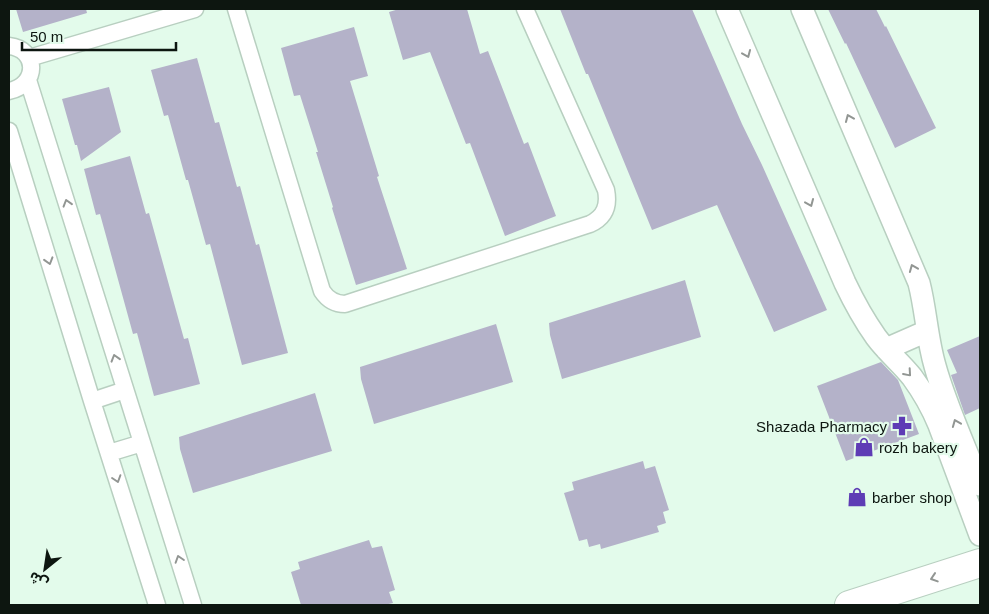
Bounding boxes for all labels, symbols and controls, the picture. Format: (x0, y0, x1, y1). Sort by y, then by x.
scale bar (22, 20, 176, 52)
text: 50 m (30, 28, 63, 45)
one-way arrow (740, 49, 751, 58)
one-way arrow (844, 114, 855, 123)
one-way arrow (804, 198, 815, 207)
one-way arrow (62, 199, 72, 208)
one-way arrow (43, 256, 53, 265)
one-way arrow (908, 264, 919, 273)
one-way arrow (111, 355, 121, 363)
one-way arrow (902, 367, 911, 376)
pharmacy icon: Shazada Pharmacy (891, 415, 913, 437)
place label: Shazada Pharmacy (756, 418, 887, 435)
one-way arrow (952, 420, 962, 428)
shop icon: rozh bakery (853, 436, 875, 458)
place label: rozh bakery (879, 439, 958, 456)
one-way arrow (111, 474, 121, 482)
shop icon: barber shop (846, 486, 868, 508)
place label: barber shop (872, 489, 952, 506)
north arrow (20, 544, 70, 594)
one-way arrow (174, 555, 184, 563)
text: ش (26, 569, 51, 592)
one-way arrow (930, 572, 939, 582)

